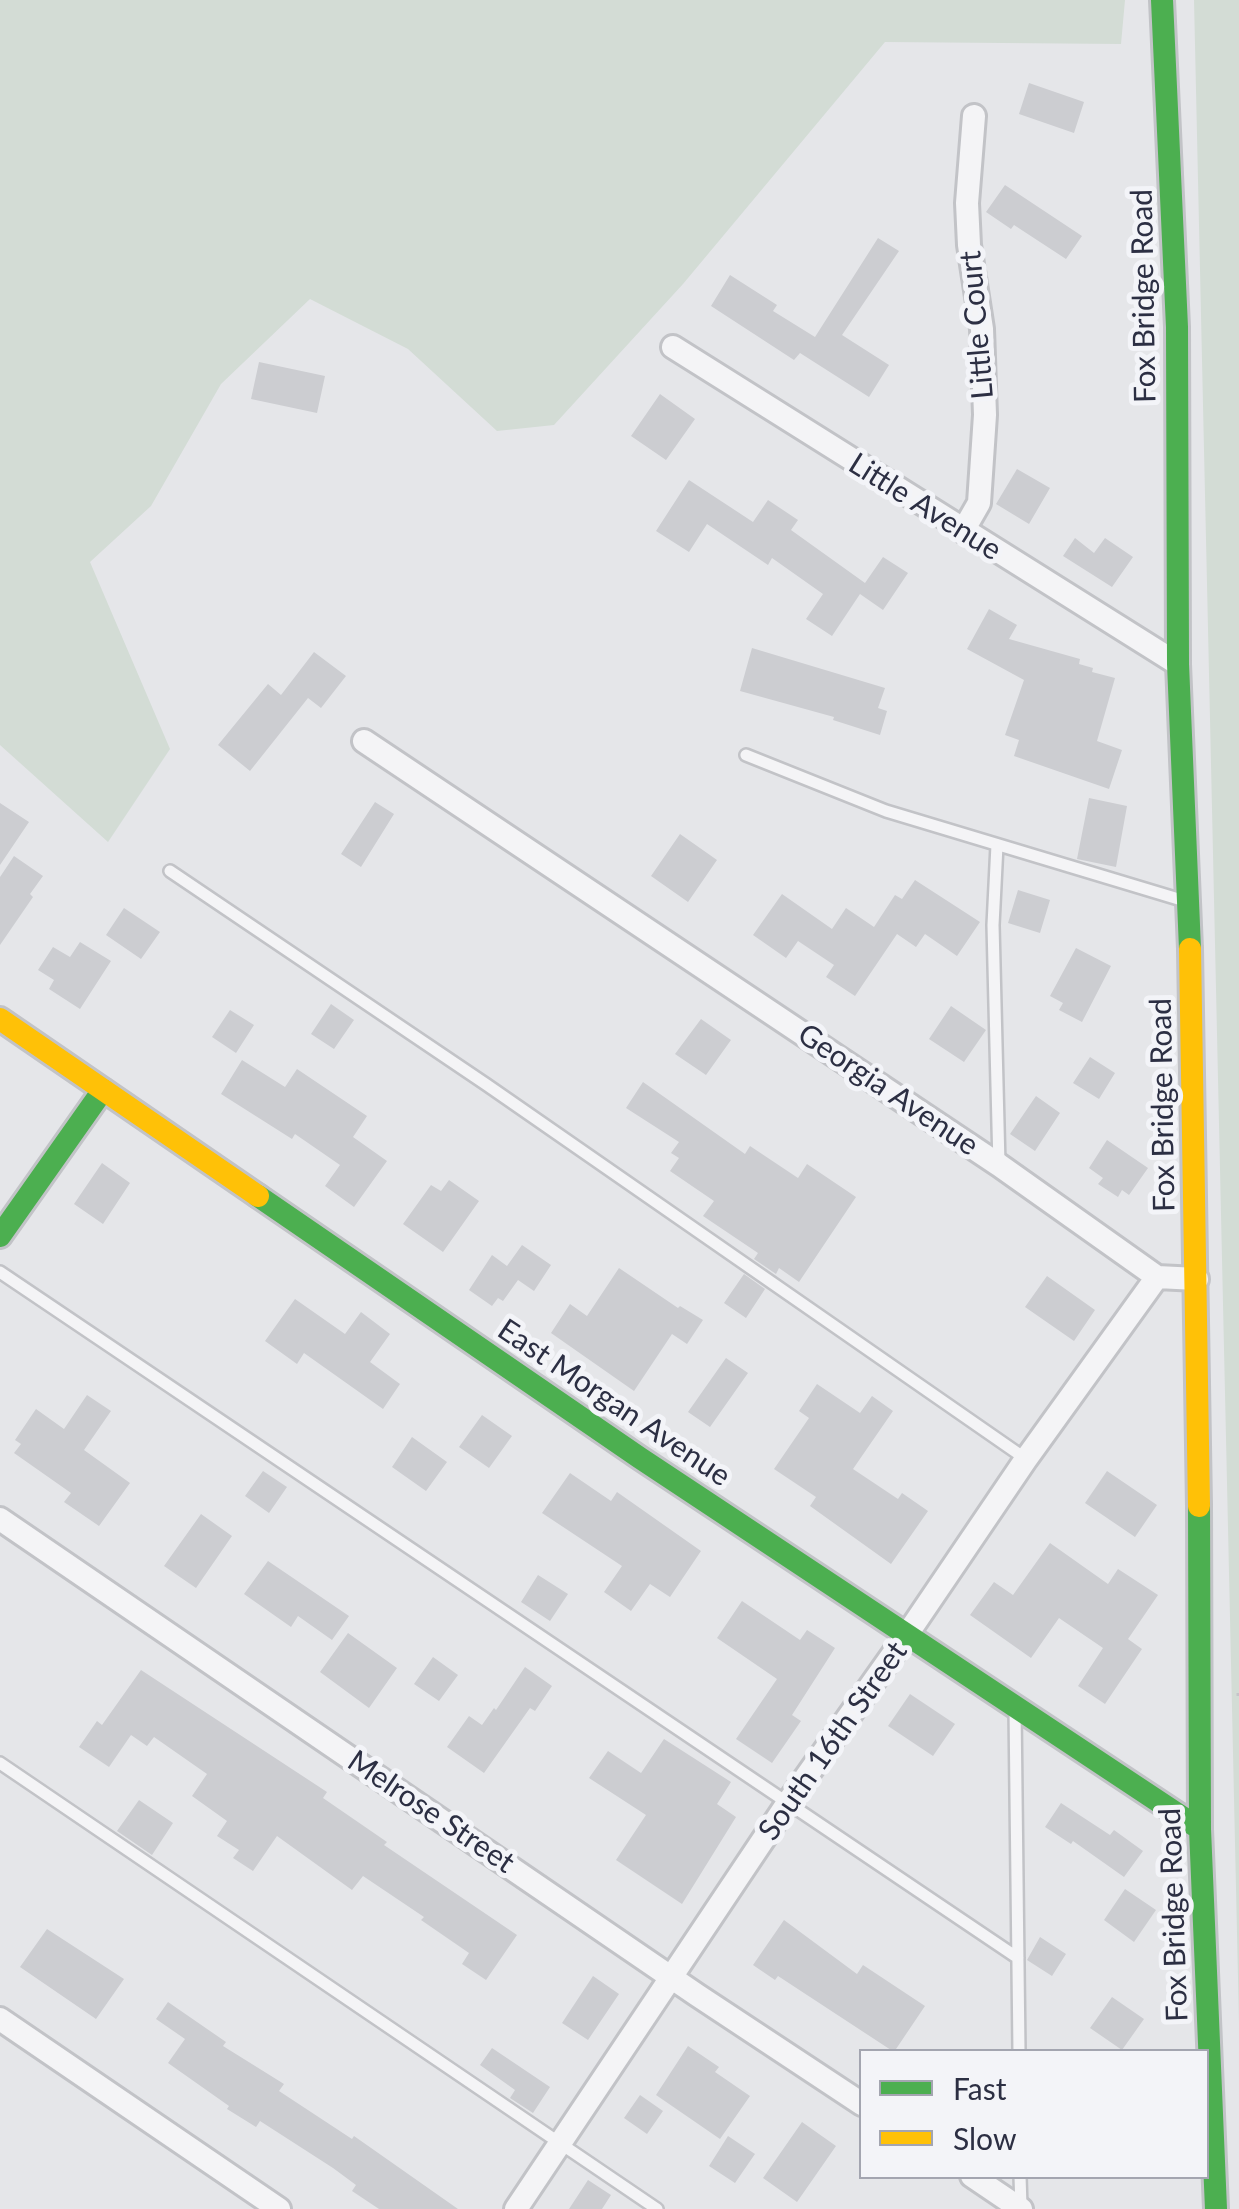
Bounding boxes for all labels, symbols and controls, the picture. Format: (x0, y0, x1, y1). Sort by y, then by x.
street label: Fox Bridge Road (1124, 189, 1164, 403)
street label: Little Court (953, 249, 1001, 401)
street label: Little Avenue (842, 446, 1008, 568)
street label: Fox Bridge Road (1143, 998, 1183, 1212)
street label: Georgia Avenue (791, 1016, 985, 1164)
street label: East Morgan Avenue (491, 1312, 737, 1494)
street label: South 16th Street (751, 1635, 915, 1847)
street label: Melrose Street (341, 1743, 521, 1881)
street label: Fox Bridge Road (1152, 1807, 1196, 2023)
legend (859, 2049, 1209, 2179)
text: Fast (953, 2070, 1007, 2106)
text: Slow (953, 2120, 1016, 2156)

